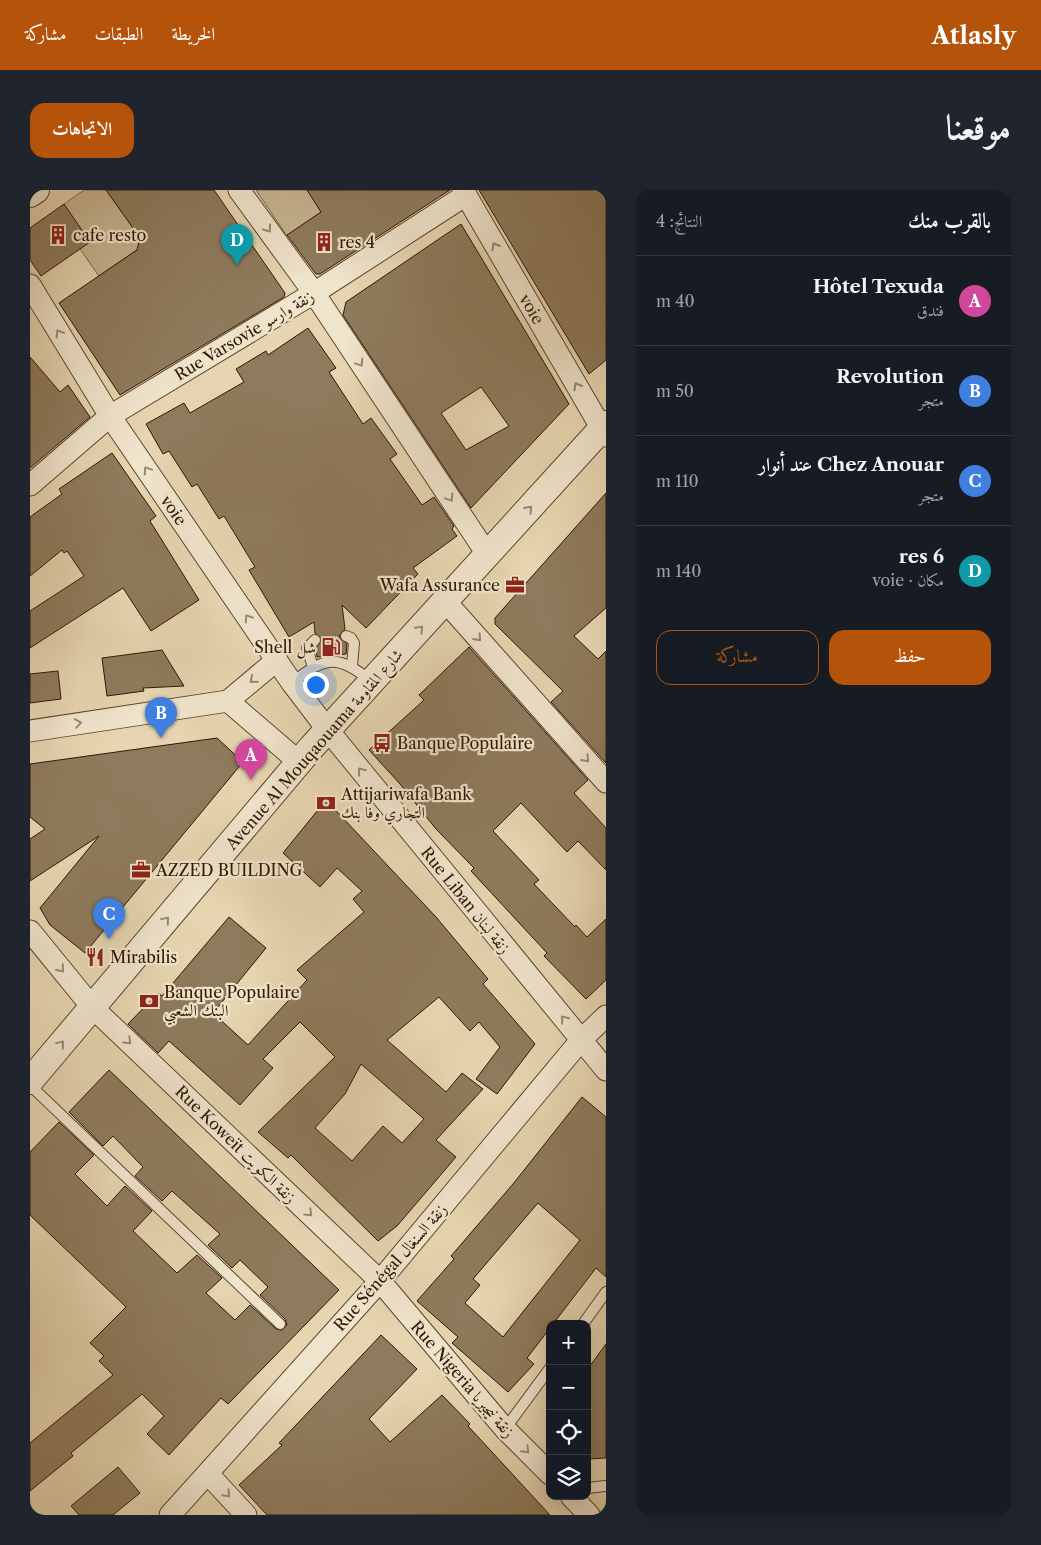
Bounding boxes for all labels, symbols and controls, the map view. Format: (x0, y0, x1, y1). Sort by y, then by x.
text: Atlasly (932, 21, 1016, 50)
text: مشاركة (25, 23, 66, 45)
text: الطبقات (94, 23, 143, 45)
text: الخريطة (171, 23, 215, 45)
button: الاتجاهات (30, 103, 134, 158)
text: موقعنا (946, 105, 1011, 148)
text: بالقرب منك (908, 208, 991, 233)
text: النتائج: 4 (656, 211, 702, 231)
one-way arrow (262, 223, 270, 232)
building icon: cafe resto (47, 224, 69, 246)
pin: D (221, 224, 253, 265)
place label: cafe resto (73, 225, 147, 245)
building icon: res 4 (313, 231, 335, 253)
place label: res 4 (339, 232, 375, 252)
one-way arrow (491, 242, 501, 251)
text: Hôtel Texuda (813, 275, 944, 298)
street label: Rue Varsovie زنقة وارسو (171, 285, 318, 385)
street label: voie (515, 289, 549, 328)
text: 40 m (656, 291, 695, 311)
text: A (969, 291, 981, 311)
text: فندق (917, 300, 944, 320)
one-way arrow (56, 329, 66, 338)
one-way arrow (354, 357, 364, 366)
text: Revolution (836, 365, 944, 388)
text: 50 m (656, 381, 694, 401)
text: B (969, 381, 981, 401)
one-way arrow (573, 383, 583, 392)
text: متجر (919, 390, 944, 410)
text: Chez Anouar عند أنوار (758, 453, 944, 476)
one-way arrow (144, 466, 153, 475)
text: 110 m (656, 471, 699, 491)
text: C (969, 471, 981, 491)
text: متجر (919, 485, 944, 505)
street label: voie (156, 490, 191, 529)
one-way arrow (444, 492, 453, 502)
one-way arrow (523, 505, 532, 514)
text: res 6 (899, 545, 944, 568)
text: 140 m (656, 561, 701, 581)
text: D (968, 561, 982, 581)
text: مكان · voie (872, 570, 944, 590)
office icon: Wafa Assurance (504, 574, 526, 596)
place label: Wafa Assurance (379, 575, 500, 595)
one-way arrow (245, 615, 254, 624)
one-way arrow (414, 626, 423, 635)
button: مشاركة (656, 630, 819, 685)
button: حفظ (829, 630, 991, 685)
one-way arrow (472, 632, 481, 641)
fuel station icon: Shell شل (320, 636, 342, 658)
place label: Shell شل (254, 637, 316, 659)
street label: Avenue Al Mouqaouama شارع المقاومة (221, 644, 407, 854)
your location (303, 672, 329, 698)
one-way arrow (249, 675, 258, 684)
pin: B (145, 697, 177, 738)
one-way arrow (74, 719, 83, 729)
bus stop icon: Banque Populaire (371, 732, 393, 754)
place label: Banque Populaire (397, 733, 533, 753)
pin: A (235, 739, 267, 780)
one-way arrow (580, 754, 589, 763)
one-way arrow (359, 768, 367, 777)
place label: Attijariwafa Bank التجاري وفا بنك (340, 784, 472, 825)
bank icon: Attijariwafa Bank التجاري وفا بنك (315, 792, 337, 814)
street label: Rue Liban زنقة لبنان (417, 843, 515, 957)
office icon: AZZED BUILDING (130, 859, 152, 881)
place label: AZZED BUILDING (155, 860, 303, 880)
pin: C (93, 898, 125, 939)
one-way arrow (160, 916, 169, 925)
restaurant icon: Mirabilis (84, 946, 106, 968)
place label: Mirabilis (110, 947, 177, 967)
one-way arrow (55, 963, 63, 972)
place label: Banque Populaire البنك الشعبي (164, 982, 300, 1026)
bank icon: Banque Populaire البنك الشعبي (138, 990, 160, 1012)
one-way arrow (561, 1016, 569, 1025)
one-way arrow (122, 1035, 131, 1044)
one-way arrow (56, 1041, 64, 1050)
street label: Rue Koweït زنقة الكويت (170, 1081, 301, 1208)
street label: Rue Sénégal زنقة السنغال (329, 1199, 451, 1335)
one-way arrow (303, 1207, 312, 1216)
street label: Rue Nigeria زنقة نيجيريا (406, 1316, 519, 1442)
map controls (546, 1320, 591, 1500)
button: + (546, 1320, 591, 1365)
button: − (546, 1365, 591, 1410)
button: locate (546, 1410, 591, 1455)
one-way arrow (520, 1445, 529, 1454)
button: layers (546, 1455, 591, 1500)
one-way arrow (221, 1489, 230, 1498)

